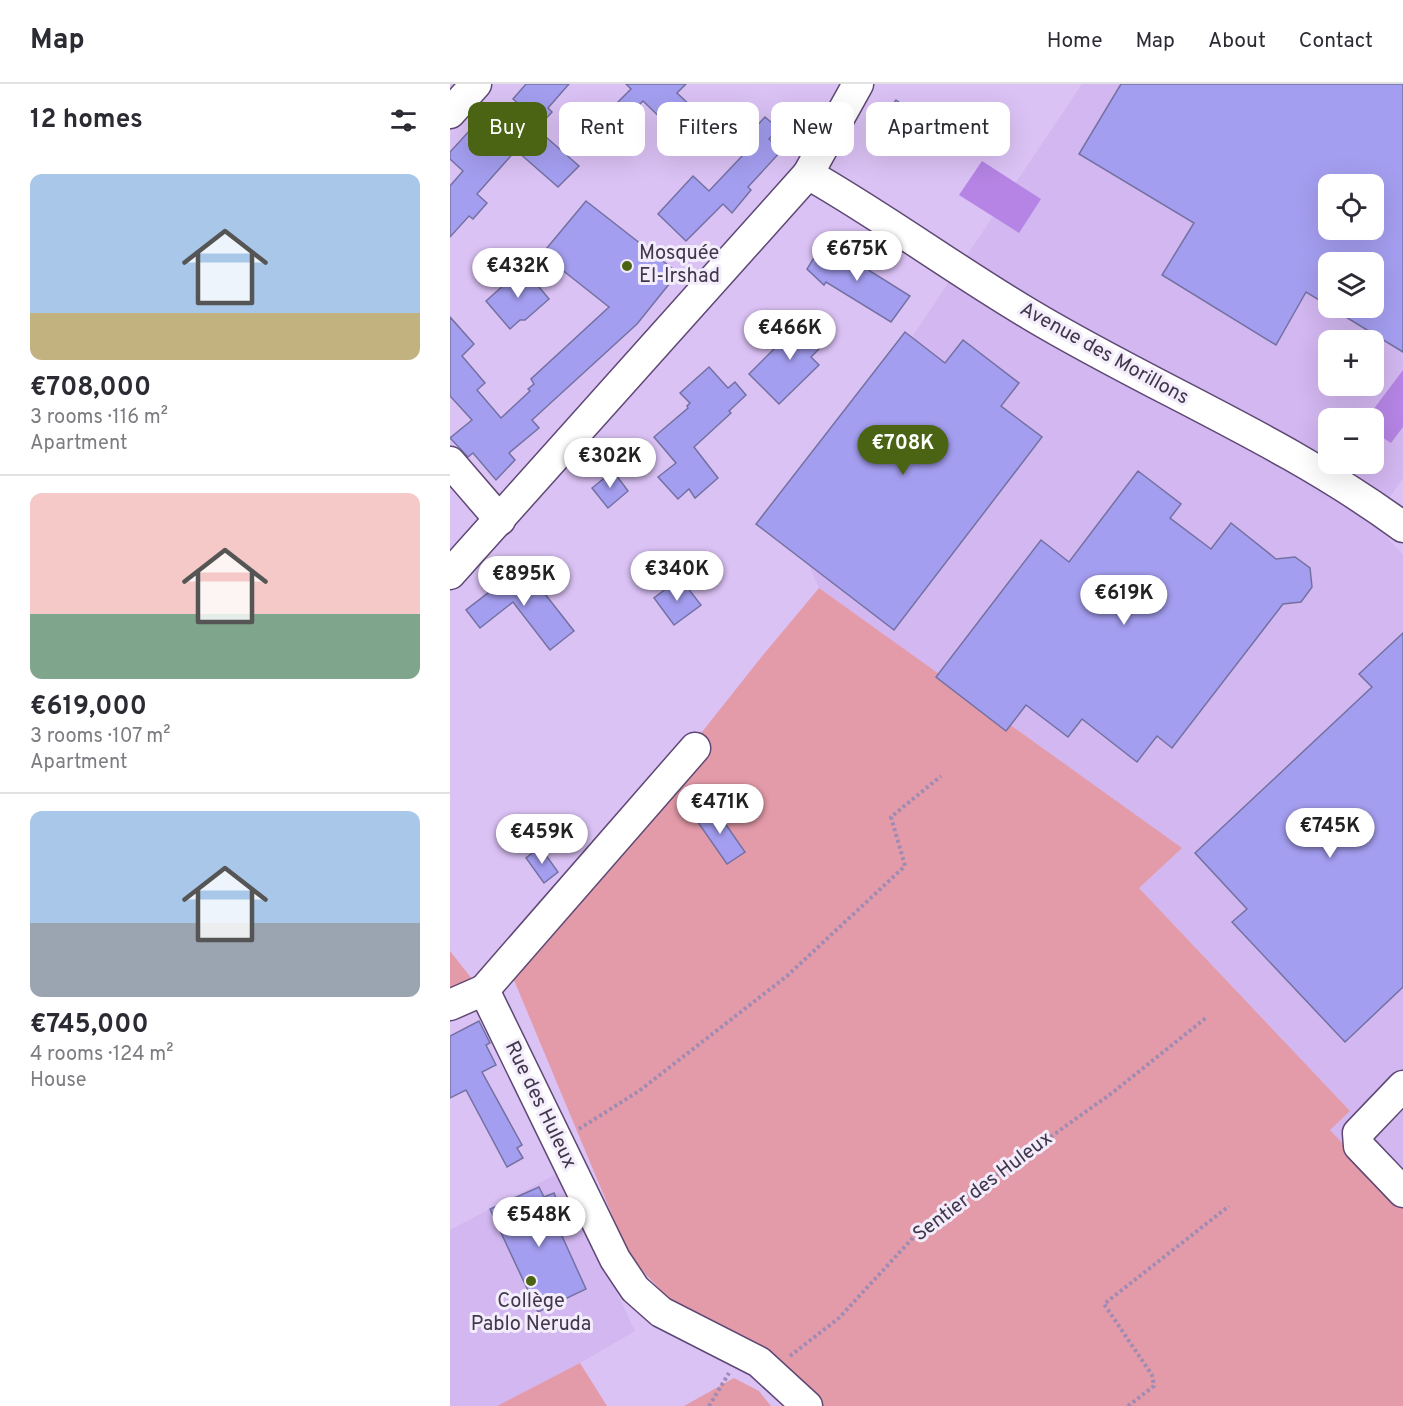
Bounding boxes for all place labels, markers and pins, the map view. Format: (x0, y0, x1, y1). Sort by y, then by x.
pin: €675K (815, 231, 899, 282)
place label: Mosquée El-Irshad (639, 241, 720, 290)
pin: €432K (476, 248, 560, 299)
marker: Mosquée El-Irshad (620, 259, 634, 273)
pin: €466K (748, 310, 832, 361)
pin: €708K (861, 425, 945, 476)
pin: €302K (568, 438, 652, 489)
pin: €340K (635, 551, 719, 602)
pin: €895K (482, 556, 566, 607)
pin: €619K (1082, 575, 1166, 626)
pin: €471K (678, 784, 762, 835)
pin: €745K (1288, 808, 1372, 859)
pin: €459K (500, 814, 584, 865)
pin: €548K (497, 1197, 581, 1248)
marker: Collège Pablo Neruda (524, 1274, 538, 1288)
place label: Collège Pablo Neruda (471, 1289, 591, 1338)

